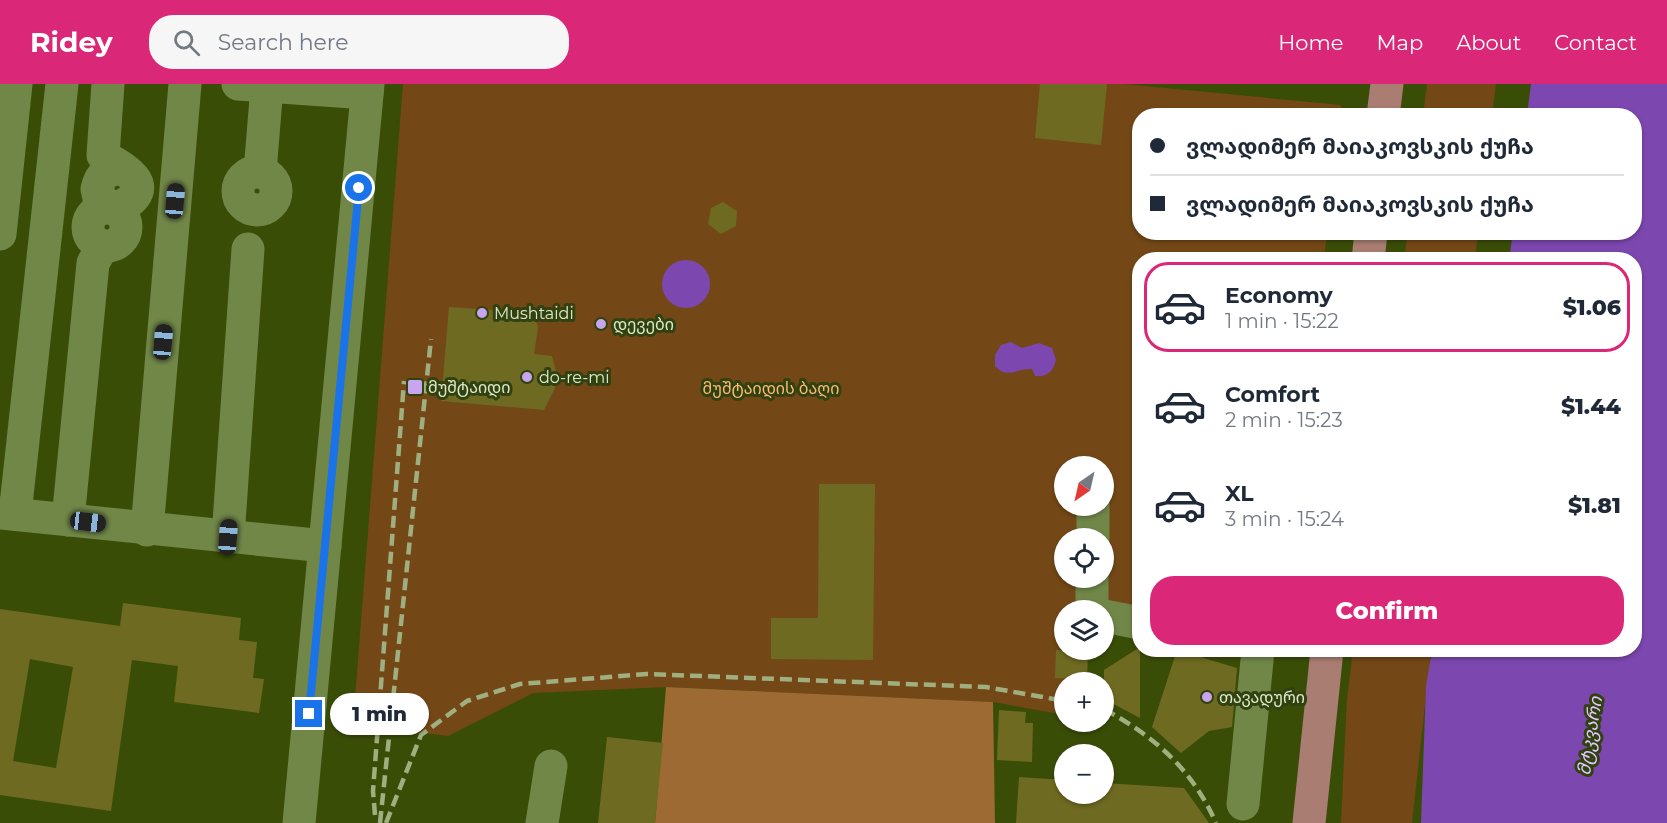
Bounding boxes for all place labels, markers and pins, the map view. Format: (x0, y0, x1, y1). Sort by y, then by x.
place label: Mushtaidi (494, 304, 574, 323)
marker: Mushtaidi (475, 306, 489, 320)
place label: დევები (613, 315, 674, 335)
marker: დევები (594, 317, 608, 331)
place label: do-re-mi (539, 368, 610, 387)
marker: do-re-mi (520, 370, 534, 384)
marker: მუშტაიდი (406, 378, 424, 396)
place label: მუშტაიდი (428, 378, 510, 398)
place label: თავადური (1219, 688, 1305, 708)
marker: თავადური (1200, 690, 1214, 704)

